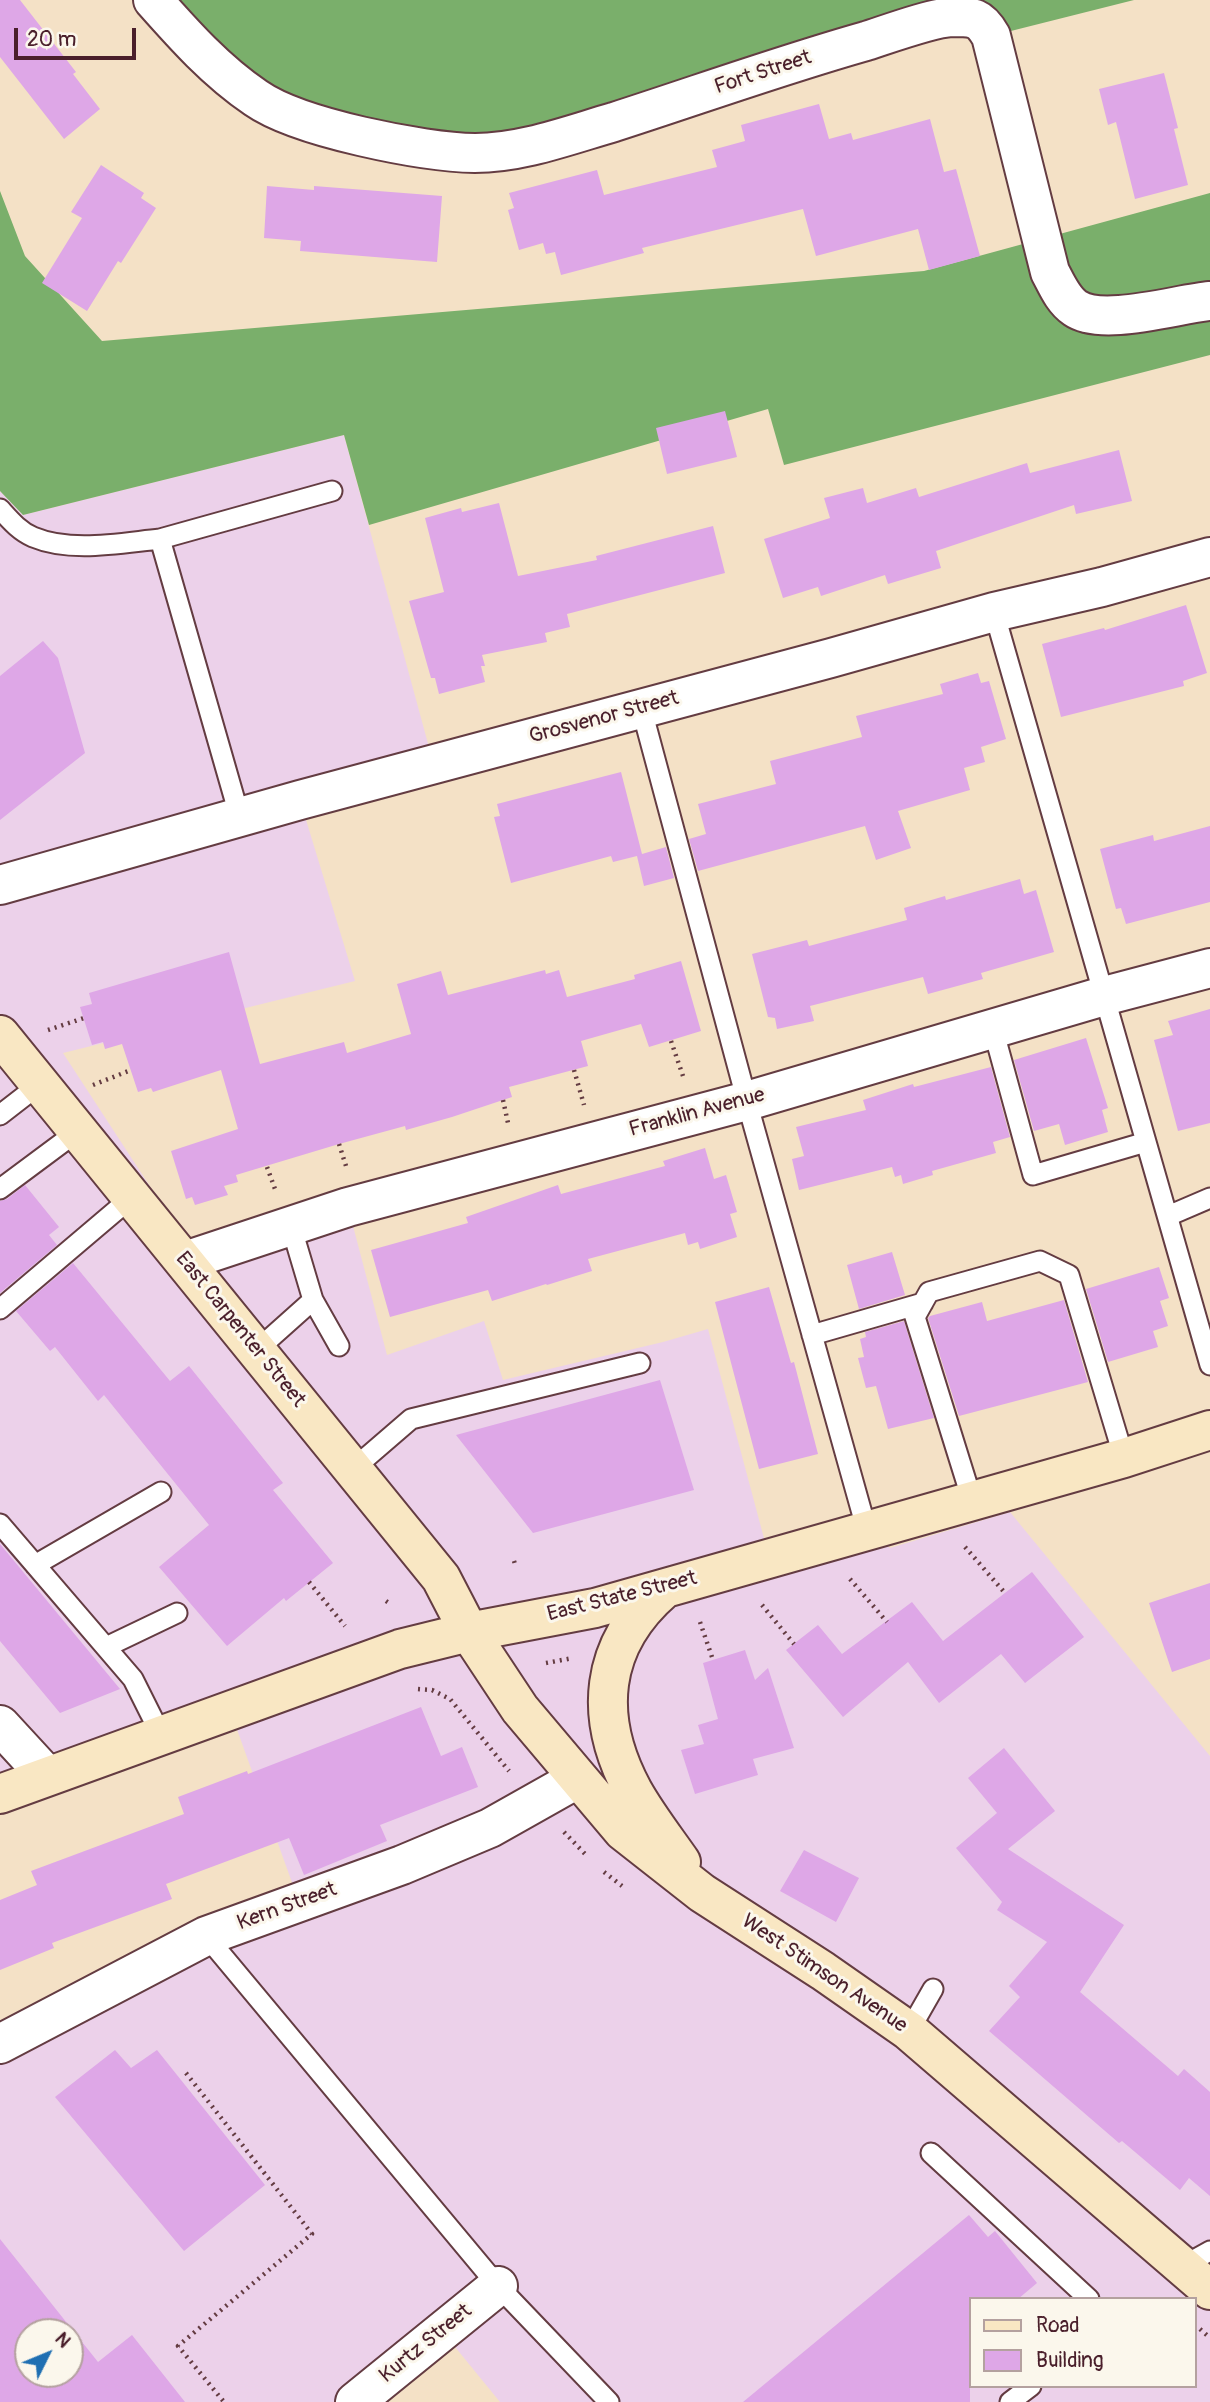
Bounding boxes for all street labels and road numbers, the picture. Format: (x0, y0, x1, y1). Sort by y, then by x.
street label: Fort Street (711, 46, 815, 100)
street label: Grosvenor Street (527, 686, 681, 750)
street label: Franklin Avenue (626, 1083, 768, 1143)
street label: East Carpenter Street (170, 1247, 310, 1413)
street label: East State Street (545, 1566, 699, 1628)
street label: Kern Street (234, 1877, 340, 1937)
street label: West Stimson Avenue (736, 1909, 912, 2039)
street label: Kurtz Street (375, 2299, 477, 2389)

